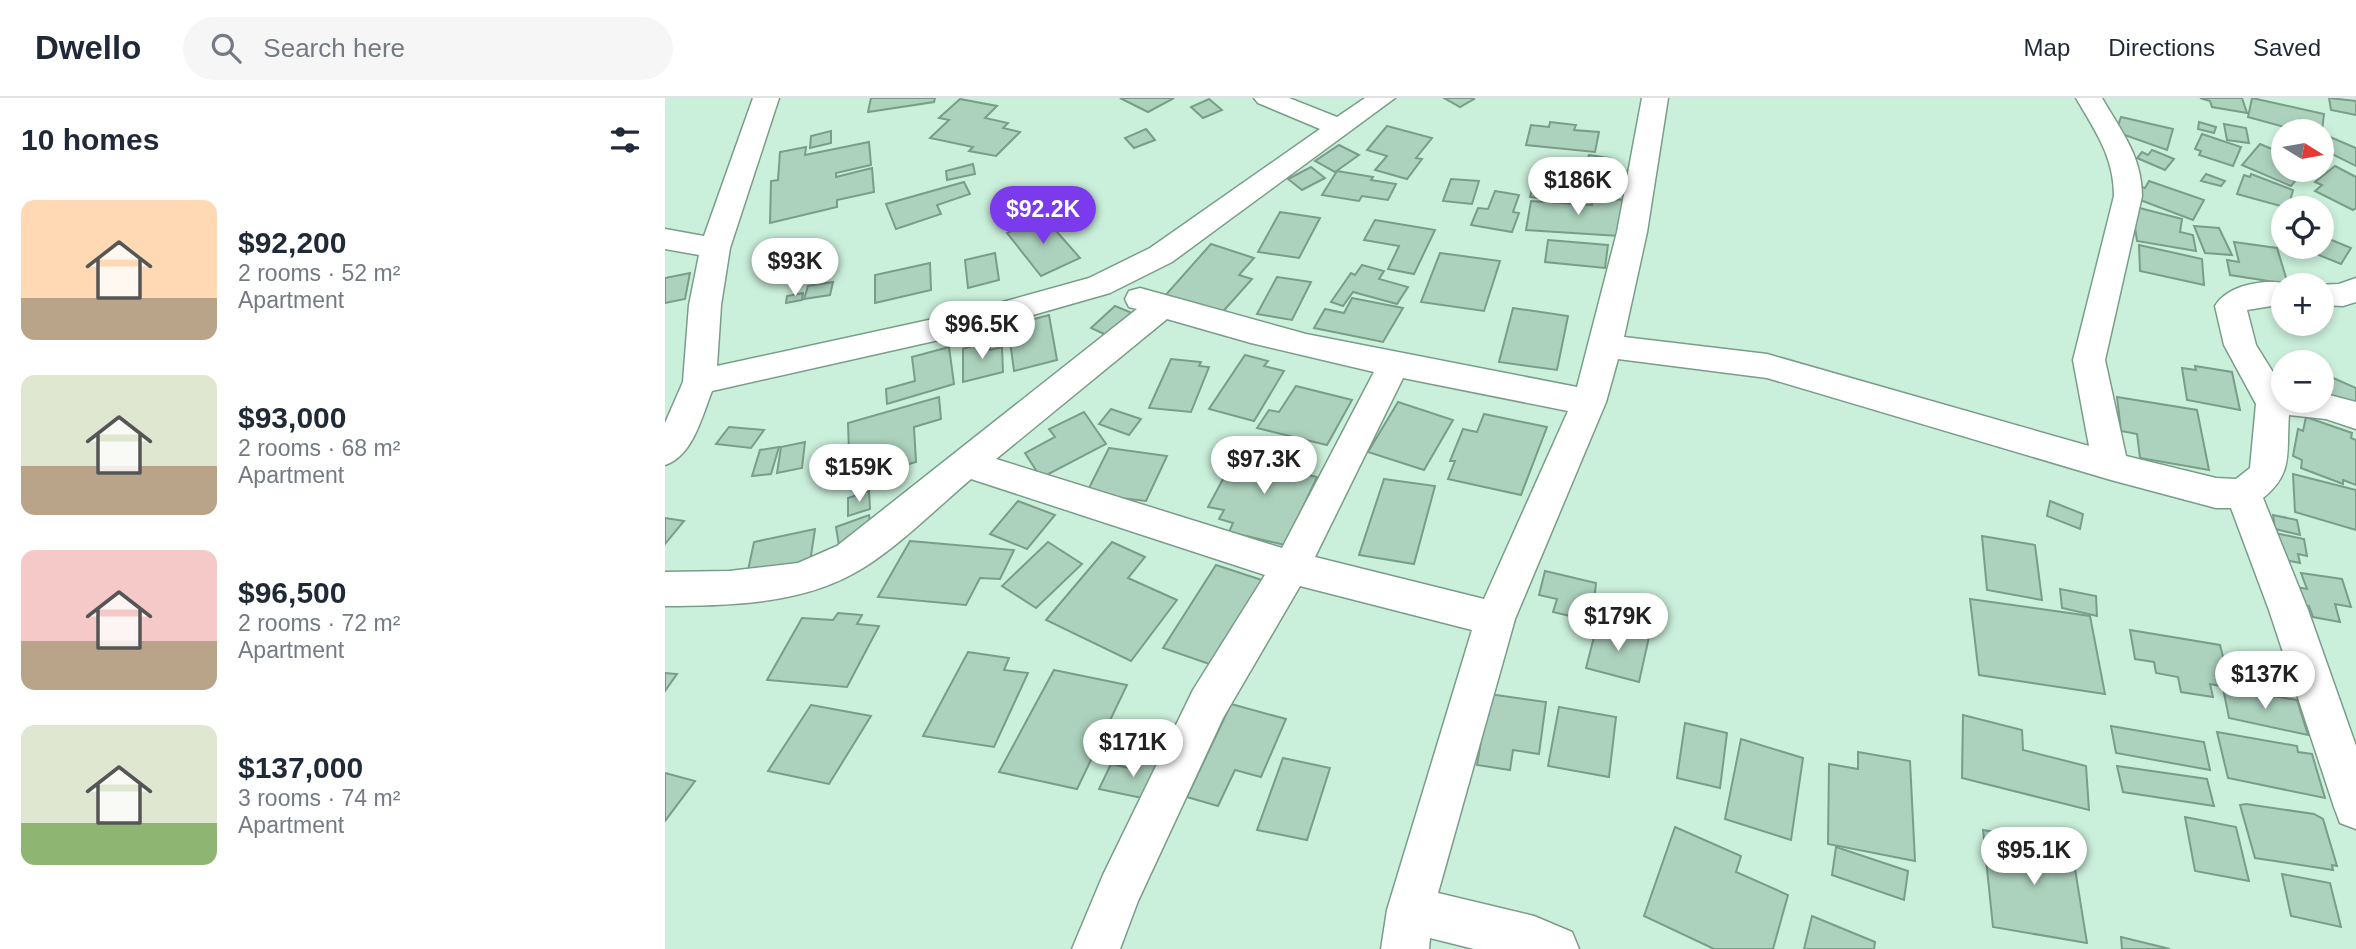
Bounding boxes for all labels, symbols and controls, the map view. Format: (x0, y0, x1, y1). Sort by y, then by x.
search box (183, 17, 673, 80)
text: Dwello (35, 29, 141, 66)
icon: search (207, 29, 245, 67)
text: Search here (263, 33, 405, 63)
text: Map (2024, 34, 2070, 61)
text: Directions (2108, 34, 2215, 61)
text: Saved (2253, 34, 2321, 61)
north arrow (2271, 119, 2335, 182)
map controls (2271, 119, 2334, 413)
icon: filters (606, 121, 644, 159)
text: 10 homes (21, 123, 159, 156)
pin: $186K (1529, 158, 1627, 217)
text: $186K (1544, 167, 1612, 193)
pin: $92.2K (986, 186, 1100, 246)
text: $92.2K (1006, 196, 1080, 222)
button: locate (2271, 196, 2334, 259)
text: $92,200 (238, 226, 346, 259)
icon: home (77, 228, 161, 312)
pin: $93K (754, 238, 836, 298)
text: $93K (768, 248, 822, 274)
text: 2 rooms · 52 m² (238, 260, 400, 286)
button: + (2271, 273, 2334, 336)
text: Apartment (238, 287, 344, 313)
pin: $96.5K (925, 302, 1039, 361)
text: $96.5K (945, 311, 1019, 337)
button: − (2271, 350, 2334, 413)
text: $93,000 (238, 401, 346, 434)
icon: home (77, 403, 161, 487)
text: 2 rooms · 68 m² (238, 435, 400, 461)
pin: $97.3K (1207, 436, 1321, 496)
pin: $159K (810, 444, 908, 504)
text: $97.3K (1227, 446, 1301, 472)
text: $159K (825, 454, 893, 480)
text: Apartment (238, 462, 344, 488)
text: $96,500 (238, 576, 346, 609)
icon: home (77, 578, 161, 662)
pin: $179K (1569, 594, 1667, 653)
text: $179K (1584, 603, 1652, 629)
text: 2 rooms · 72 m² (238, 610, 400, 636)
text: Apartment (238, 637, 344, 663)
pin: $137K (2216, 652, 2314, 711)
text: $137K (2231, 661, 2299, 687)
pin: $171K (1084, 720, 1182, 779)
text: $171K (1099, 729, 1167, 755)
text: $137,000 (238, 751, 363, 784)
icon: home (77, 753, 161, 837)
text: 3 rooms · 74 m² (238, 785, 400, 811)
text: Apartment (238, 812, 344, 838)
pin: $95.1K (1977, 828, 2091, 887)
text: $95.1K (1997, 837, 2071, 863)

